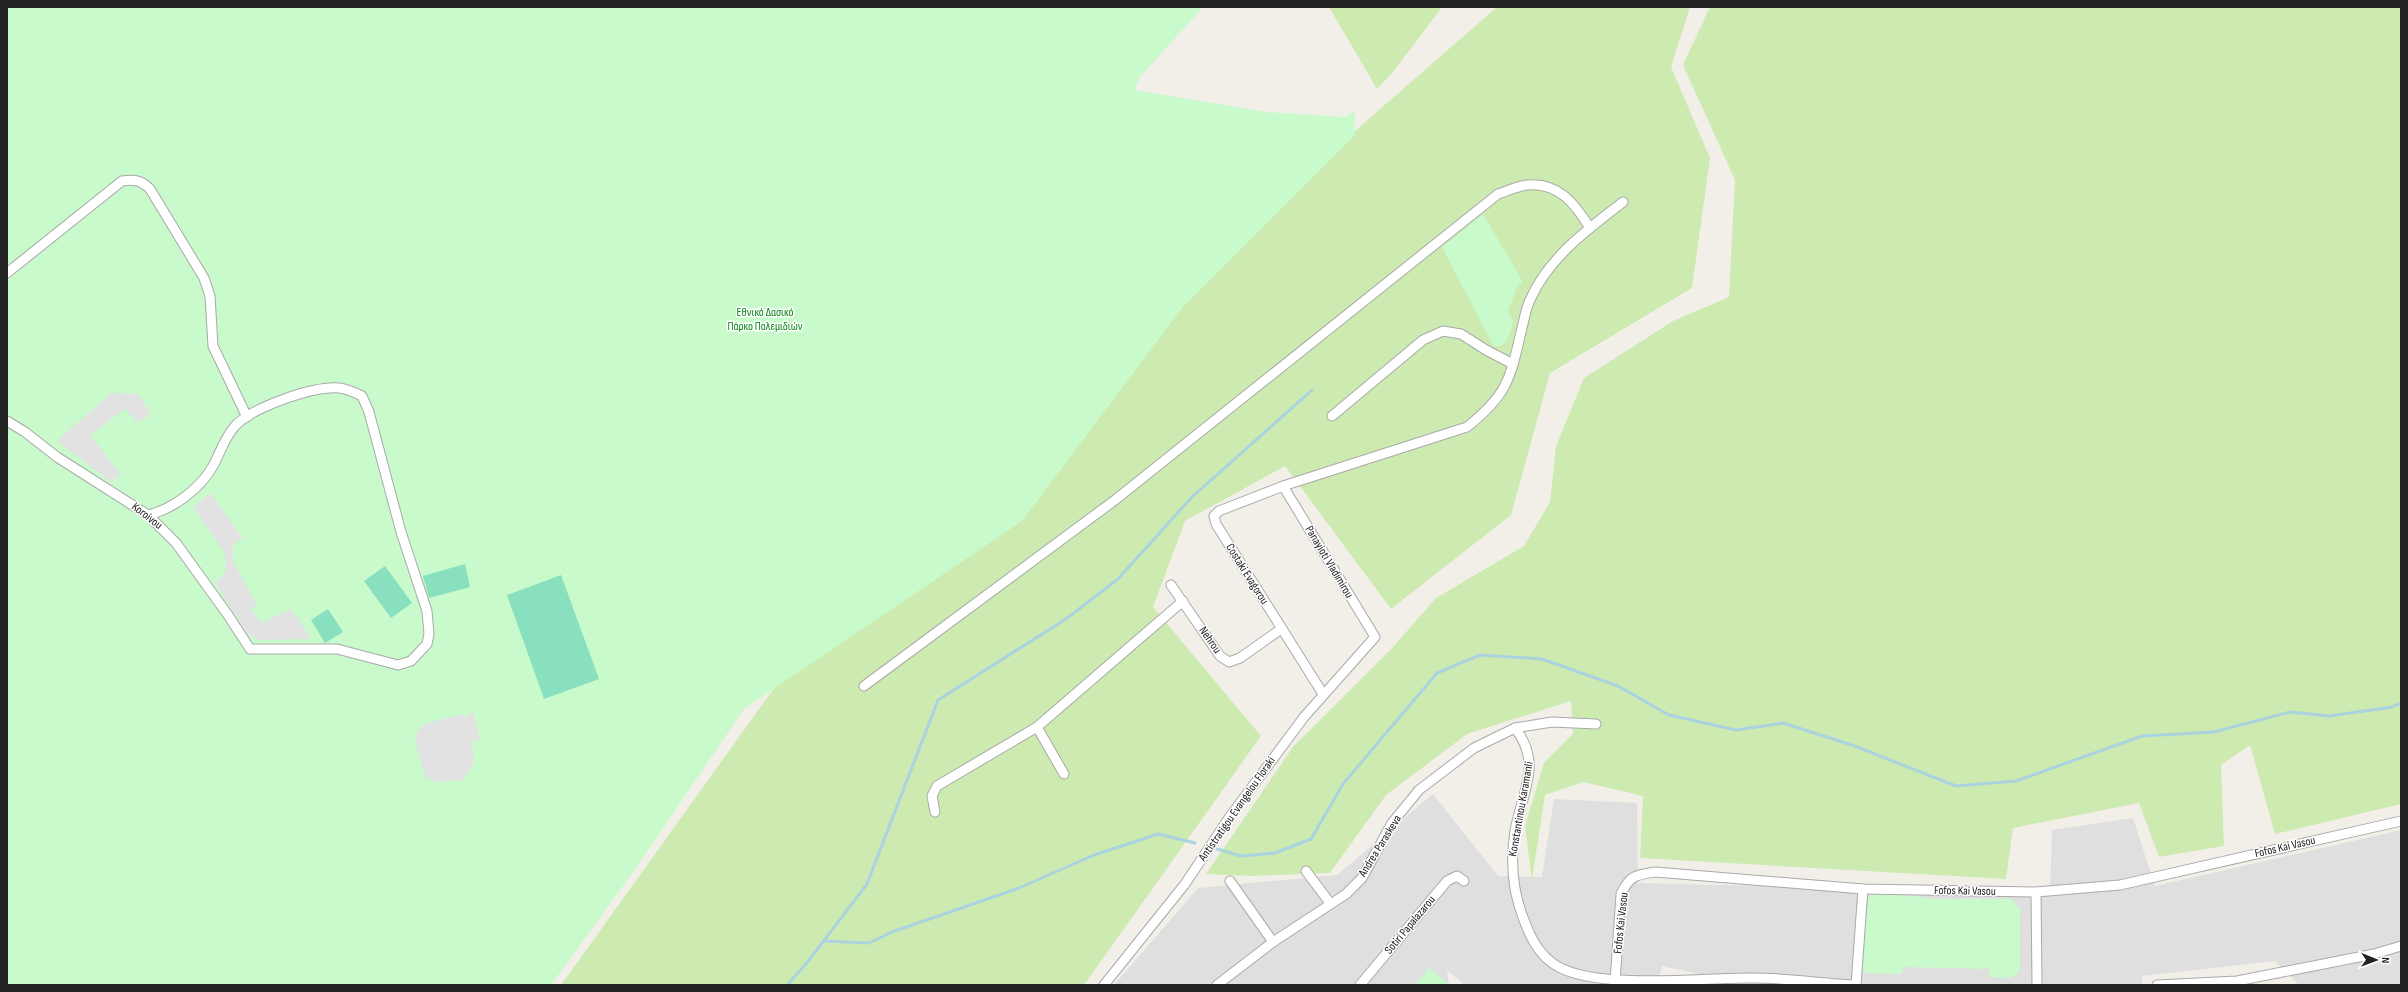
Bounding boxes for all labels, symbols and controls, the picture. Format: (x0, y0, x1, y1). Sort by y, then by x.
park label: Εθνικό Δασικό Πάρκο Πολεμιδιών (727, 305, 803, 334)
street label: Koroivou (129, 499, 165, 533)
street label: Panayioti Vladimirou (1302, 523, 1356, 601)
street label: Costaki Evagorou (1222, 541, 1272, 607)
street label: Nehrou (1195, 624, 1225, 656)
street label: Antistratigou Evangelou Floraki (1195, 754, 1279, 865)
street label: Konstantinou Karamanli (1505, 760, 1537, 858)
street label: Andrea Paraskeva (1355, 812, 1405, 881)
street label: Fofos Kai Vasou (2253, 833, 2317, 861)
street label: Fofos Kai Vasou (1934, 883, 1996, 899)
street label: Fofos Kai Vasou (1610, 891, 1632, 955)
street label: Sotiri Papalazarou (1381, 893, 1439, 957)
north arrow (2356, 940, 2396, 980)
text: N (2379, 957, 2392, 963)

